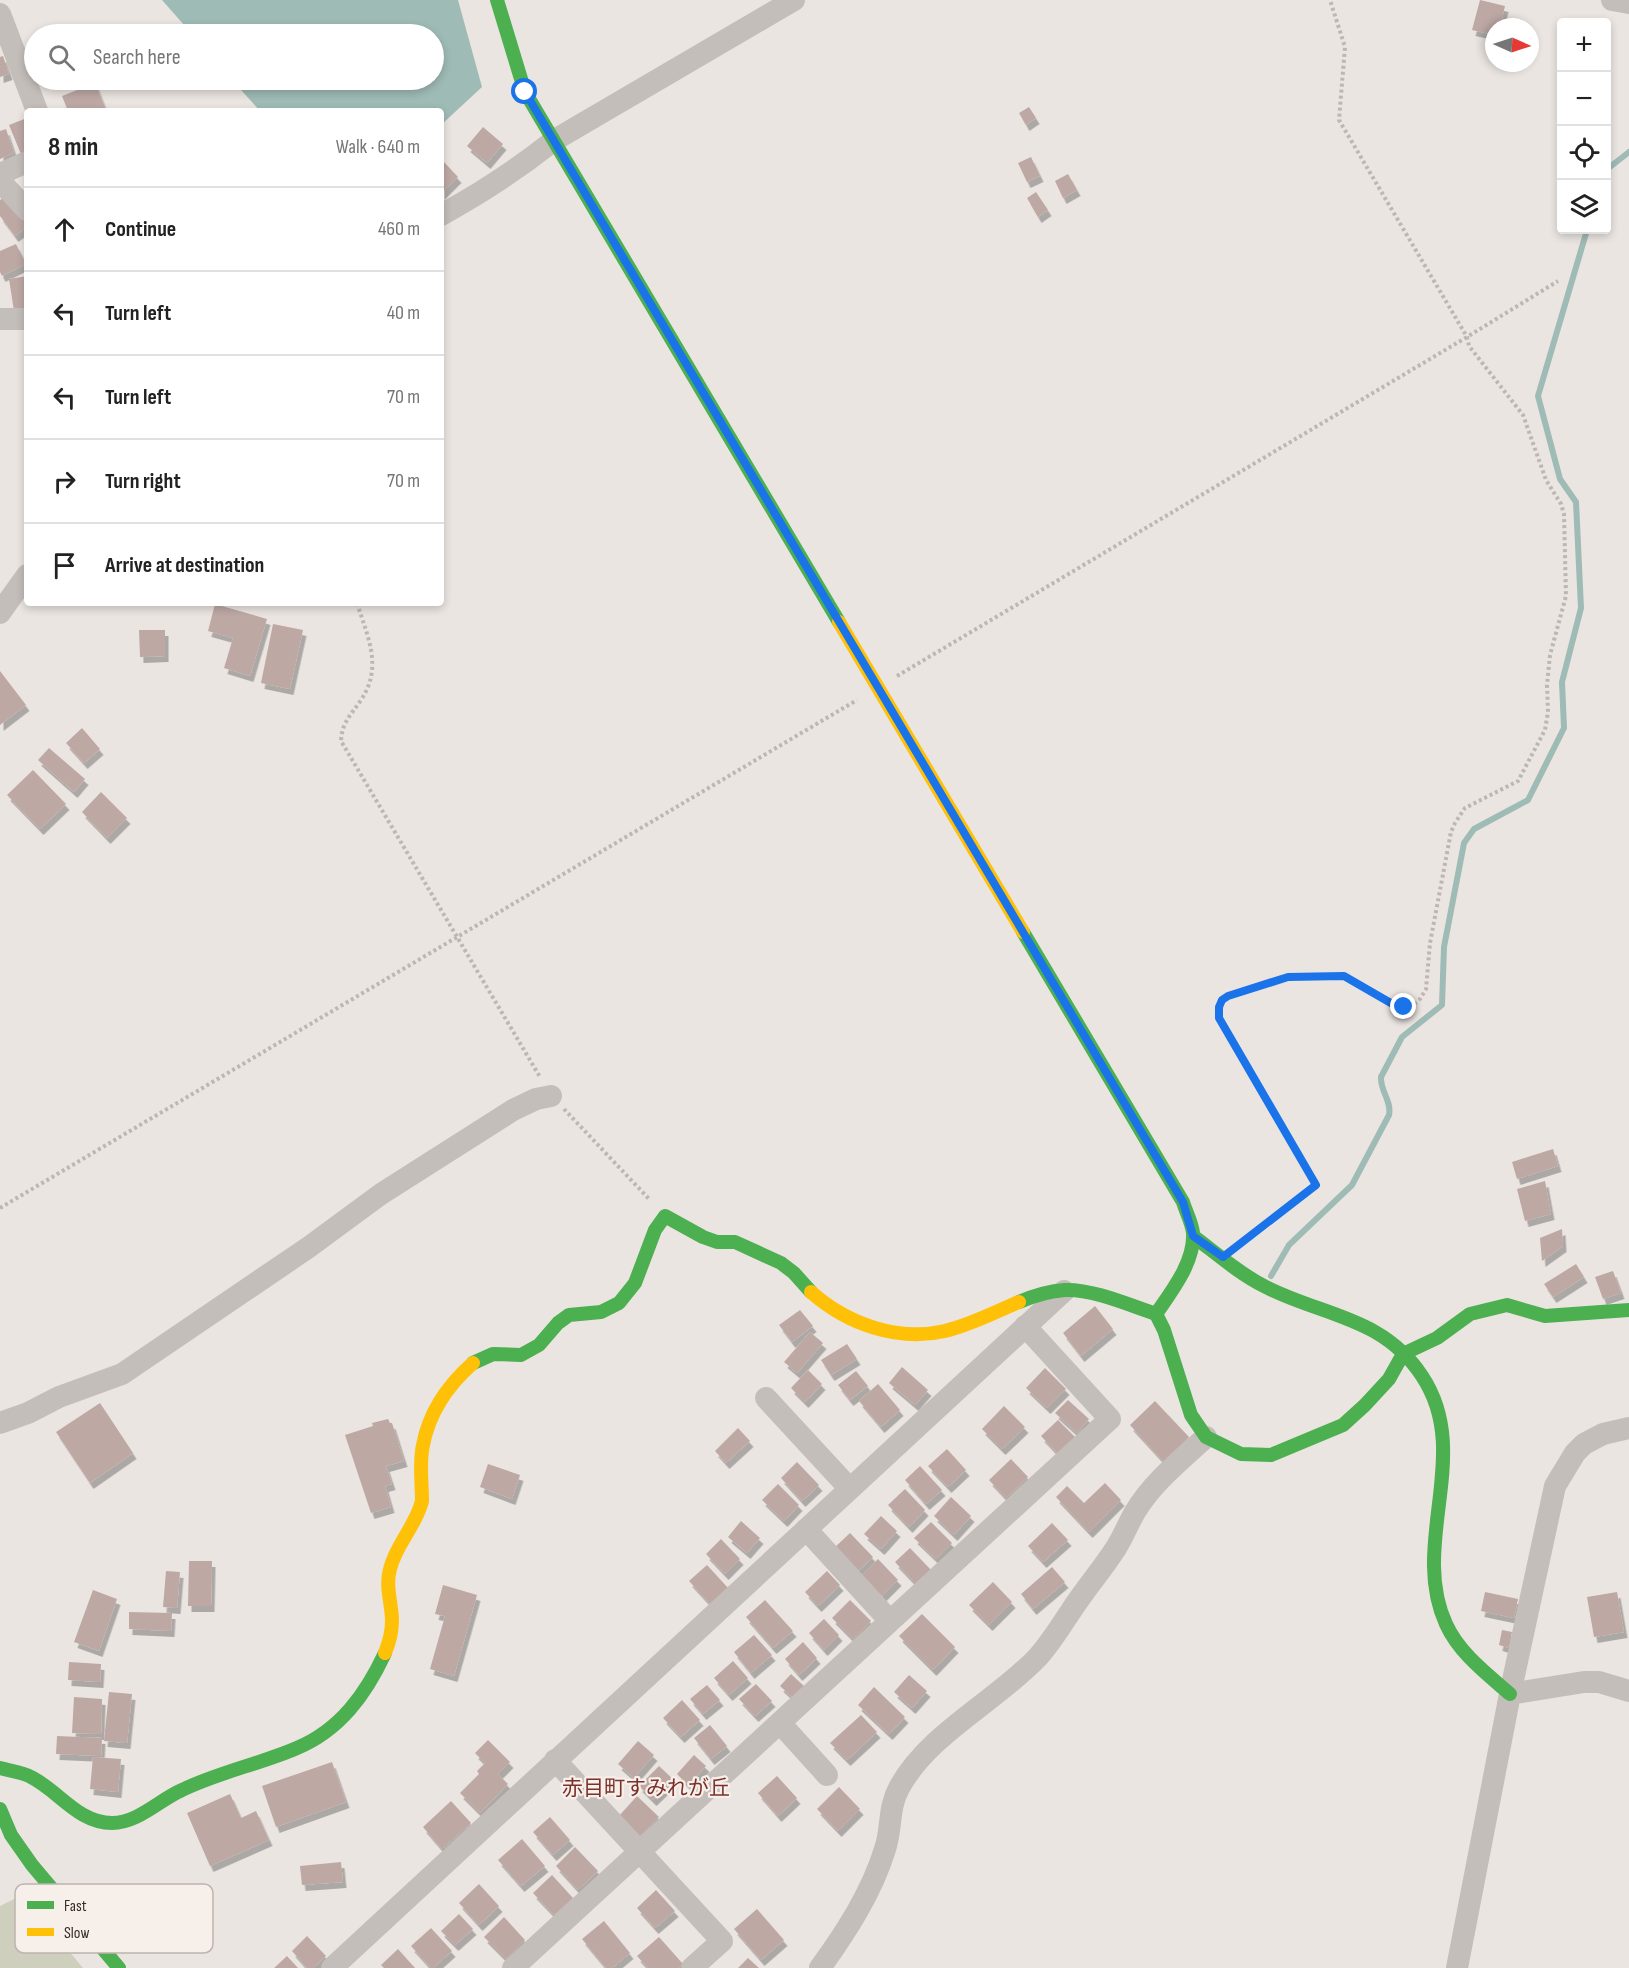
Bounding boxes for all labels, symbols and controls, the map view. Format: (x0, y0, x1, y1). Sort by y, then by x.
north arrow (1485, 18, 1539, 72)
map controls (1557, 18, 1611, 234)
button: + (1557, 18, 1611, 72)
search box (24, 24, 444, 90)
icon: search (45, 41, 78, 74)
text: Search here (93, 44, 180, 71)
button: − (1557, 72, 1611, 126)
route start (511, 78, 537, 104)
button: locate (1557, 126, 1611, 180)
text: 8 min (48, 132, 98, 163)
text: Walk · 640 m (336, 135, 420, 159)
button: layers (1557, 180, 1611, 234)
icon: ahead (48, 213, 81, 246)
text: Continue (105, 216, 176, 243)
text: 460 m (378, 217, 420, 241)
icon: left (48, 297, 81, 330)
text: Turn left (105, 300, 171, 327)
text: 40 m (387, 301, 420, 325)
icon: left (48, 381, 81, 414)
text: Turn left (105, 384, 171, 411)
text: 70 m (387, 385, 420, 409)
icon: right (48, 465, 81, 498)
text: Turn right (105, 468, 181, 495)
text: 70 m (387, 469, 420, 493)
icon: arrive (48, 549, 81, 582)
text: Arrive at destination (105, 552, 264, 579)
route end (1390, 993, 1416, 1019)
district label: 赤目町すみれが丘 (562, 1776, 730, 1801)
legend (15, 1884, 213, 1953)
text: Fast (64, 1897, 87, 1916)
text: Slow (64, 1924, 89, 1943)

